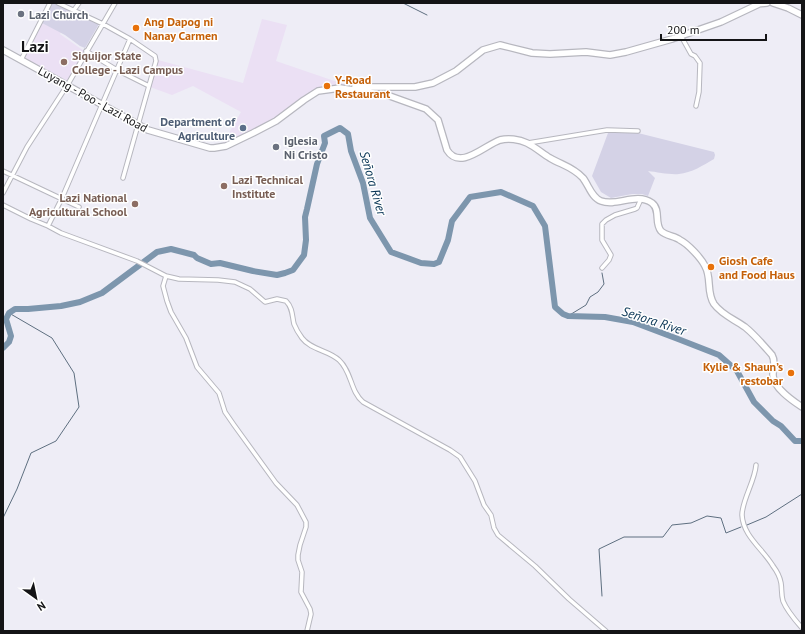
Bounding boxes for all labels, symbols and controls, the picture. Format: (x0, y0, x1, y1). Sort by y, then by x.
place label: Lazi Church (29, 7, 88, 22)
marker: Lazi Church (16, 9, 26, 19)
place label: Ang Dapog ni Nanay Carmen (144, 14, 218, 43)
scale bar (661, 16, 766, 42)
text: 200 m (667, 22, 700, 37)
marker: Ang Dapog ni Nanay Carmen (131, 23, 141, 33)
district label: Lazi (21, 36, 49, 56)
place label: Siquijor State College - Lazi Campus (72, 48, 183, 77)
marker: Siquijor State College - Lazi Campus (59, 57, 69, 67)
street label: Luyang - Poo - Lazi Road (36, 63, 150, 135)
place label: Y-Road Restaurant (334, 72, 391, 101)
marker: Y-Road Restaurant (322, 81, 332, 91)
place label: Department of Agriculture (160, 114, 236, 143)
marker: Department of Agriculture (238, 123, 248, 133)
place label: Iglesia Ni Cristo (284, 133, 328, 162)
marker: Iglesia Ni Cristo (271, 142, 281, 152)
water label: Señora River (356, 149, 391, 218)
place label: Lazi Technical Institute (232, 172, 303, 201)
marker: Lazi Technical Institute (219, 181, 229, 191)
place label: Lazi National Agricultural School (29, 190, 127, 219)
marker: Lazi National Agricultural School (130, 199, 140, 209)
place label: Giosh Cafe and Food Haus (719, 253, 795, 282)
marker: Giosh Cafe and Food Haus (706, 262, 716, 272)
water label: Señora River (620, 303, 689, 340)
place label: Kylie & Shaun’s restobar (703, 359, 784, 388)
marker: Kylie & Shaun’s restobar (786, 368, 796, 378)
north arrow (16, 578, 56, 618)
text: N (35, 599, 48, 614)

